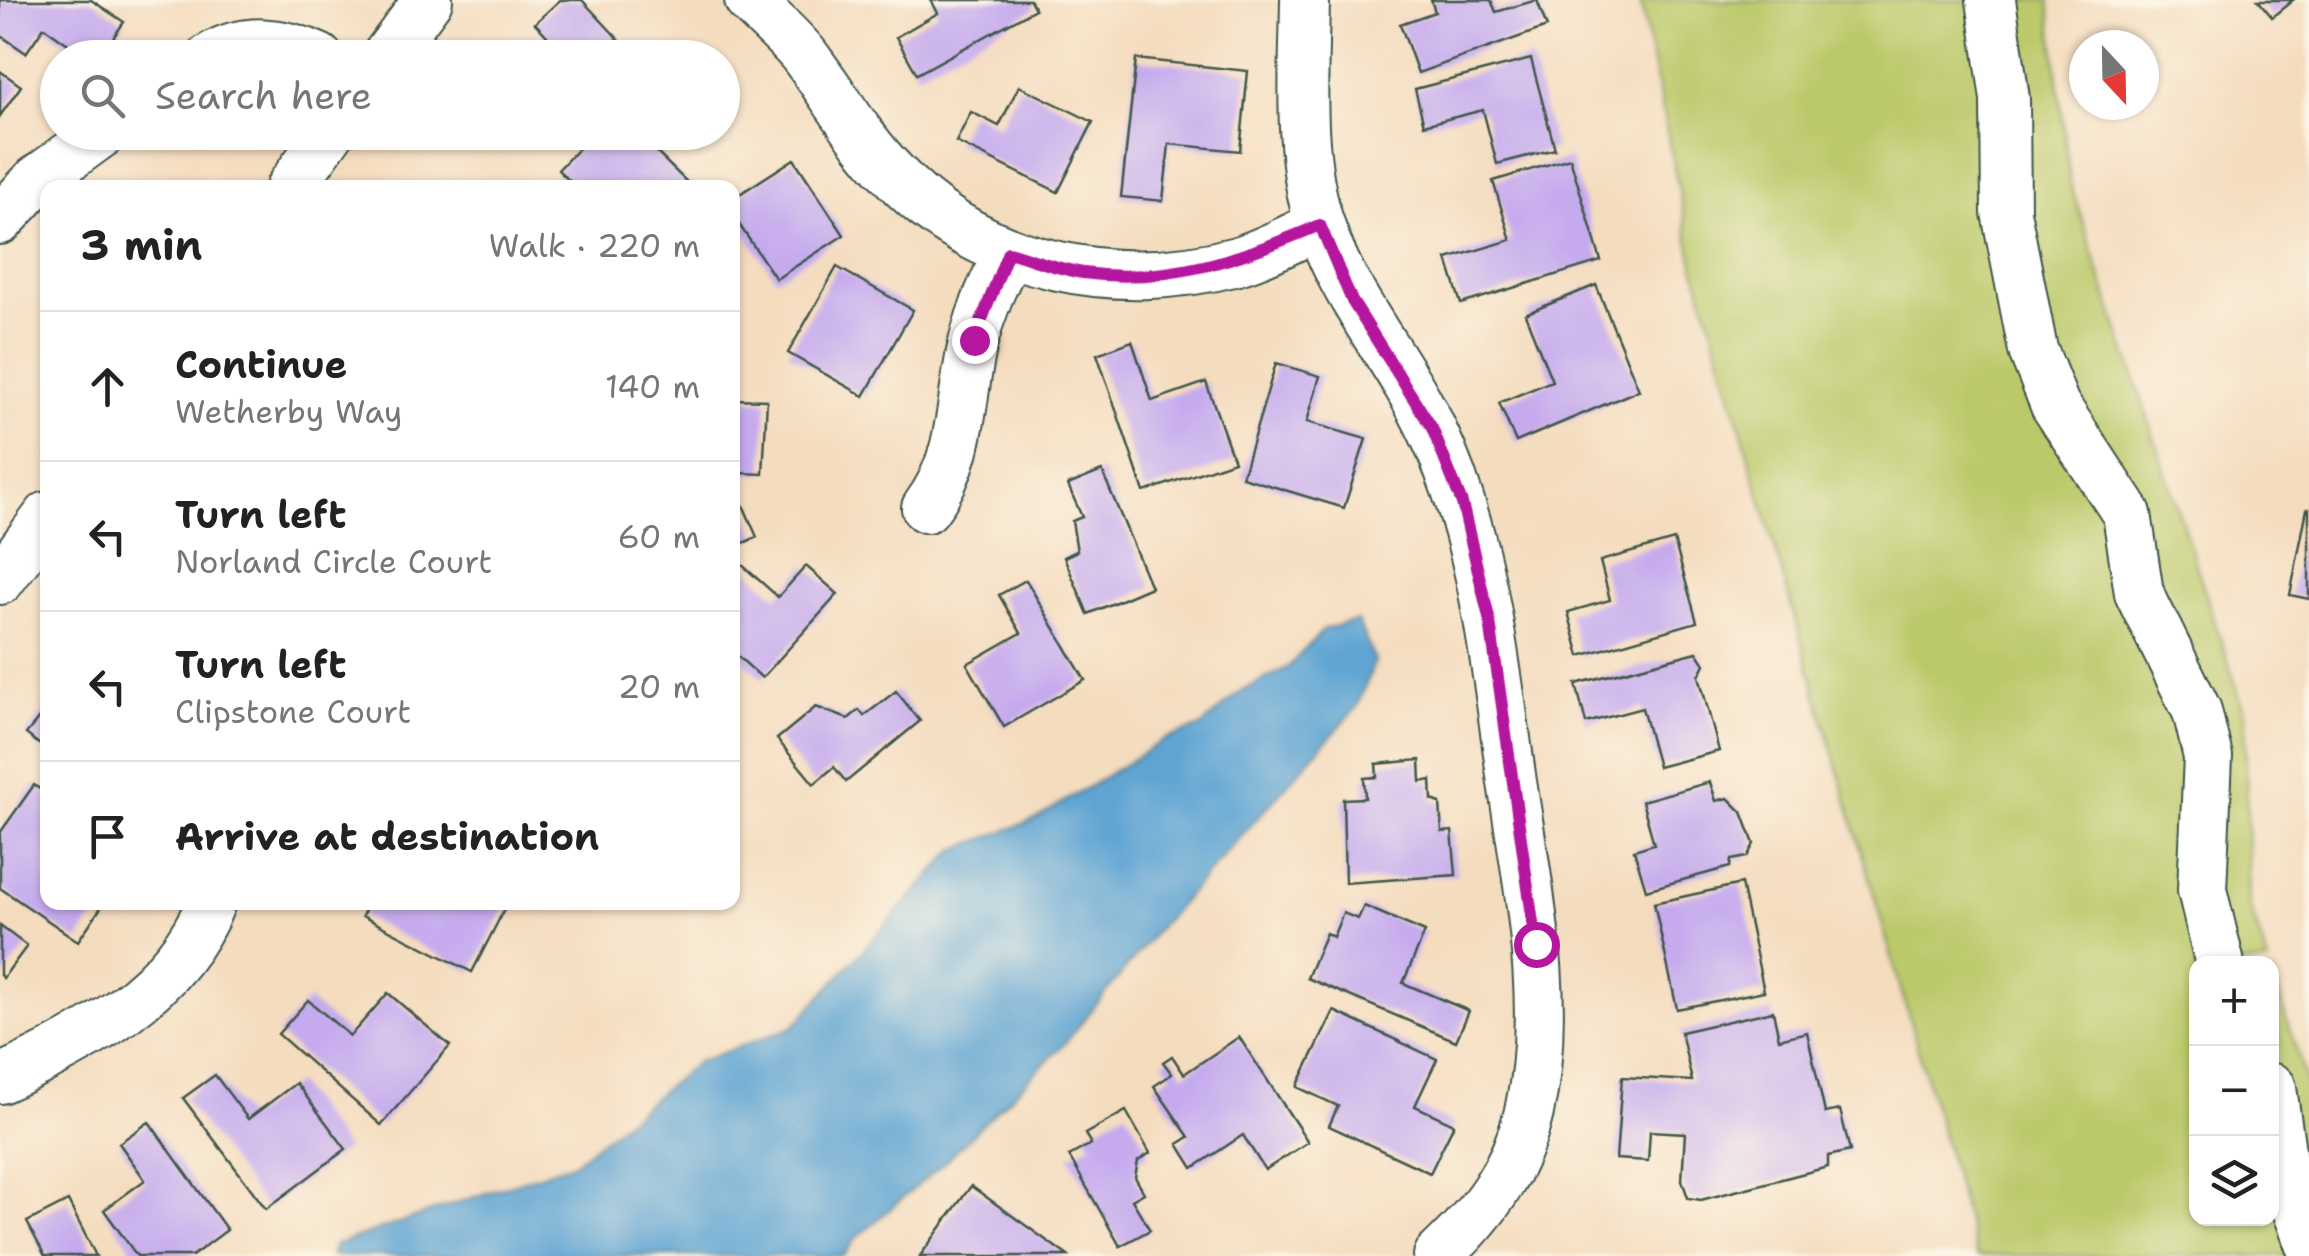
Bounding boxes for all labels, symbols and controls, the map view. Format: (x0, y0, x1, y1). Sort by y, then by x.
north arrow (2069, 30, 2159, 120)
search box (40, 40, 740, 150)
icon: search (75, 68, 130, 123)
text: Search here (155, 70, 372, 121)
text: 3 min (80, 217, 202, 273)
text: Walk · 220 m (489, 224, 700, 267)
route end (952, 318, 998, 364)
text: Continue (175, 339, 347, 390)
icon: ahead (80, 359, 135, 414)
text: 140 m (605, 365, 700, 408)
text: Wetherby Way (175, 390, 402, 433)
text: Turn left (175, 489, 347, 540)
icon: left (80, 509, 135, 564)
text: 60 m (618, 515, 700, 558)
text: Norland Circle Court (175, 540, 492, 583)
text: Turn left (175, 639, 347, 690)
icon: left (80, 659, 135, 714)
text: 20 m (618, 665, 700, 708)
text: Clipstone Court (175, 690, 411, 733)
icon: arrive (80, 809, 135, 864)
text: Arrive at destination (175, 811, 599, 862)
route start (1514, 922, 1560, 968)
map controls (2189, 956, 2279, 1226)
button: + (2189, 956, 2279, 1046)
button: − (2189, 1046, 2279, 1136)
button: layers (2189, 1136, 2279, 1226)

